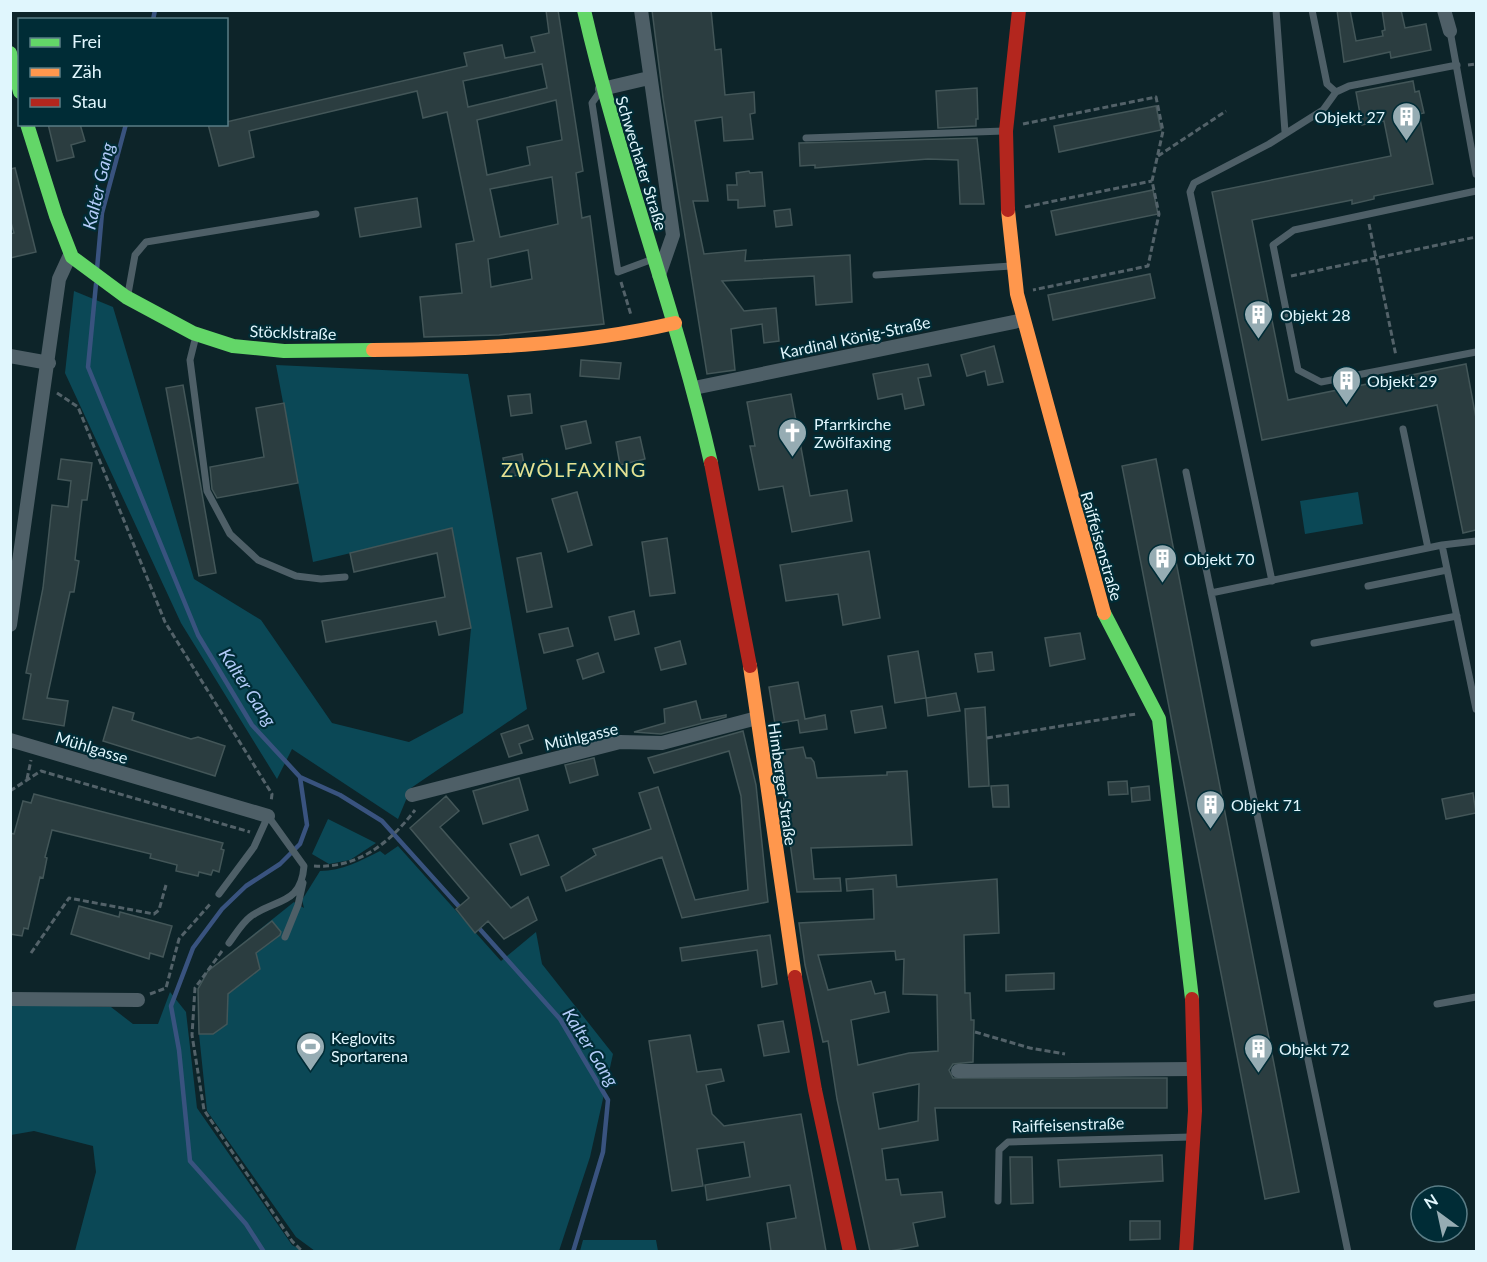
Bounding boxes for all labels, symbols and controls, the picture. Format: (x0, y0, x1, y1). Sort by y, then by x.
legend (18, 18, 228, 126)
text: Frei (72, 30, 101, 52)
text: Zäh (72, 60, 102, 82)
text: Stau (72, 90, 107, 112)
street label: Schwechater Straße (613, 93, 671, 233)
building icon: Objekt 27 (1390, 100, 1422, 142)
place label: Objekt 27 (1315, 107, 1385, 126)
water label: Kalter Gang (77, 140, 119, 231)
building icon: Objekt 28 (1243, 298, 1275, 340)
place label: Objekt 28 (1280, 305, 1350, 324)
street label: Kardinal König-Straße (778, 312, 932, 362)
street label: Stöcklstraße (249, 321, 337, 343)
building icon: Objekt 29 (1330, 364, 1362, 406)
place label: Objekt 29 (1367, 371, 1437, 390)
place label: Pfarrkirche Zwölfaxing (814, 414, 891, 451)
church icon: Pfarrkirche Zwölfaxing (777, 416, 809, 458)
district label: ZWÖLFAXING (501, 457, 647, 481)
street label: Raiffeisenstraße (1077, 489, 1127, 603)
building icon: Objekt 70 (1147, 542, 1179, 584)
place label: Objekt 70 (1184, 549, 1254, 568)
water label: Kalter Gang (215, 644, 281, 730)
street label: Mühlgasse (542, 718, 620, 754)
street label: Himberger Straße (765, 721, 801, 847)
street label: Mühlgasse (53, 727, 131, 767)
building icon: Objekt 71 (1194, 788, 1226, 830)
place label: Objekt 71 (1231, 795, 1301, 814)
water label: Kalter Gang (558, 1004, 624, 1091)
place label: Keglovits Sportarena (331, 1028, 408, 1065)
sports icon: Keglovits Sportarena (294, 1030, 326, 1072)
building icon: Objekt 72 (1242, 1032, 1274, 1074)
place label: Objekt 72 (1279, 1039, 1349, 1058)
street label: Raiffeisenstraße (1011, 1113, 1125, 1135)
north arrow (1409, 1184, 1469, 1244)
text: N (1420, 1190, 1441, 1212)

